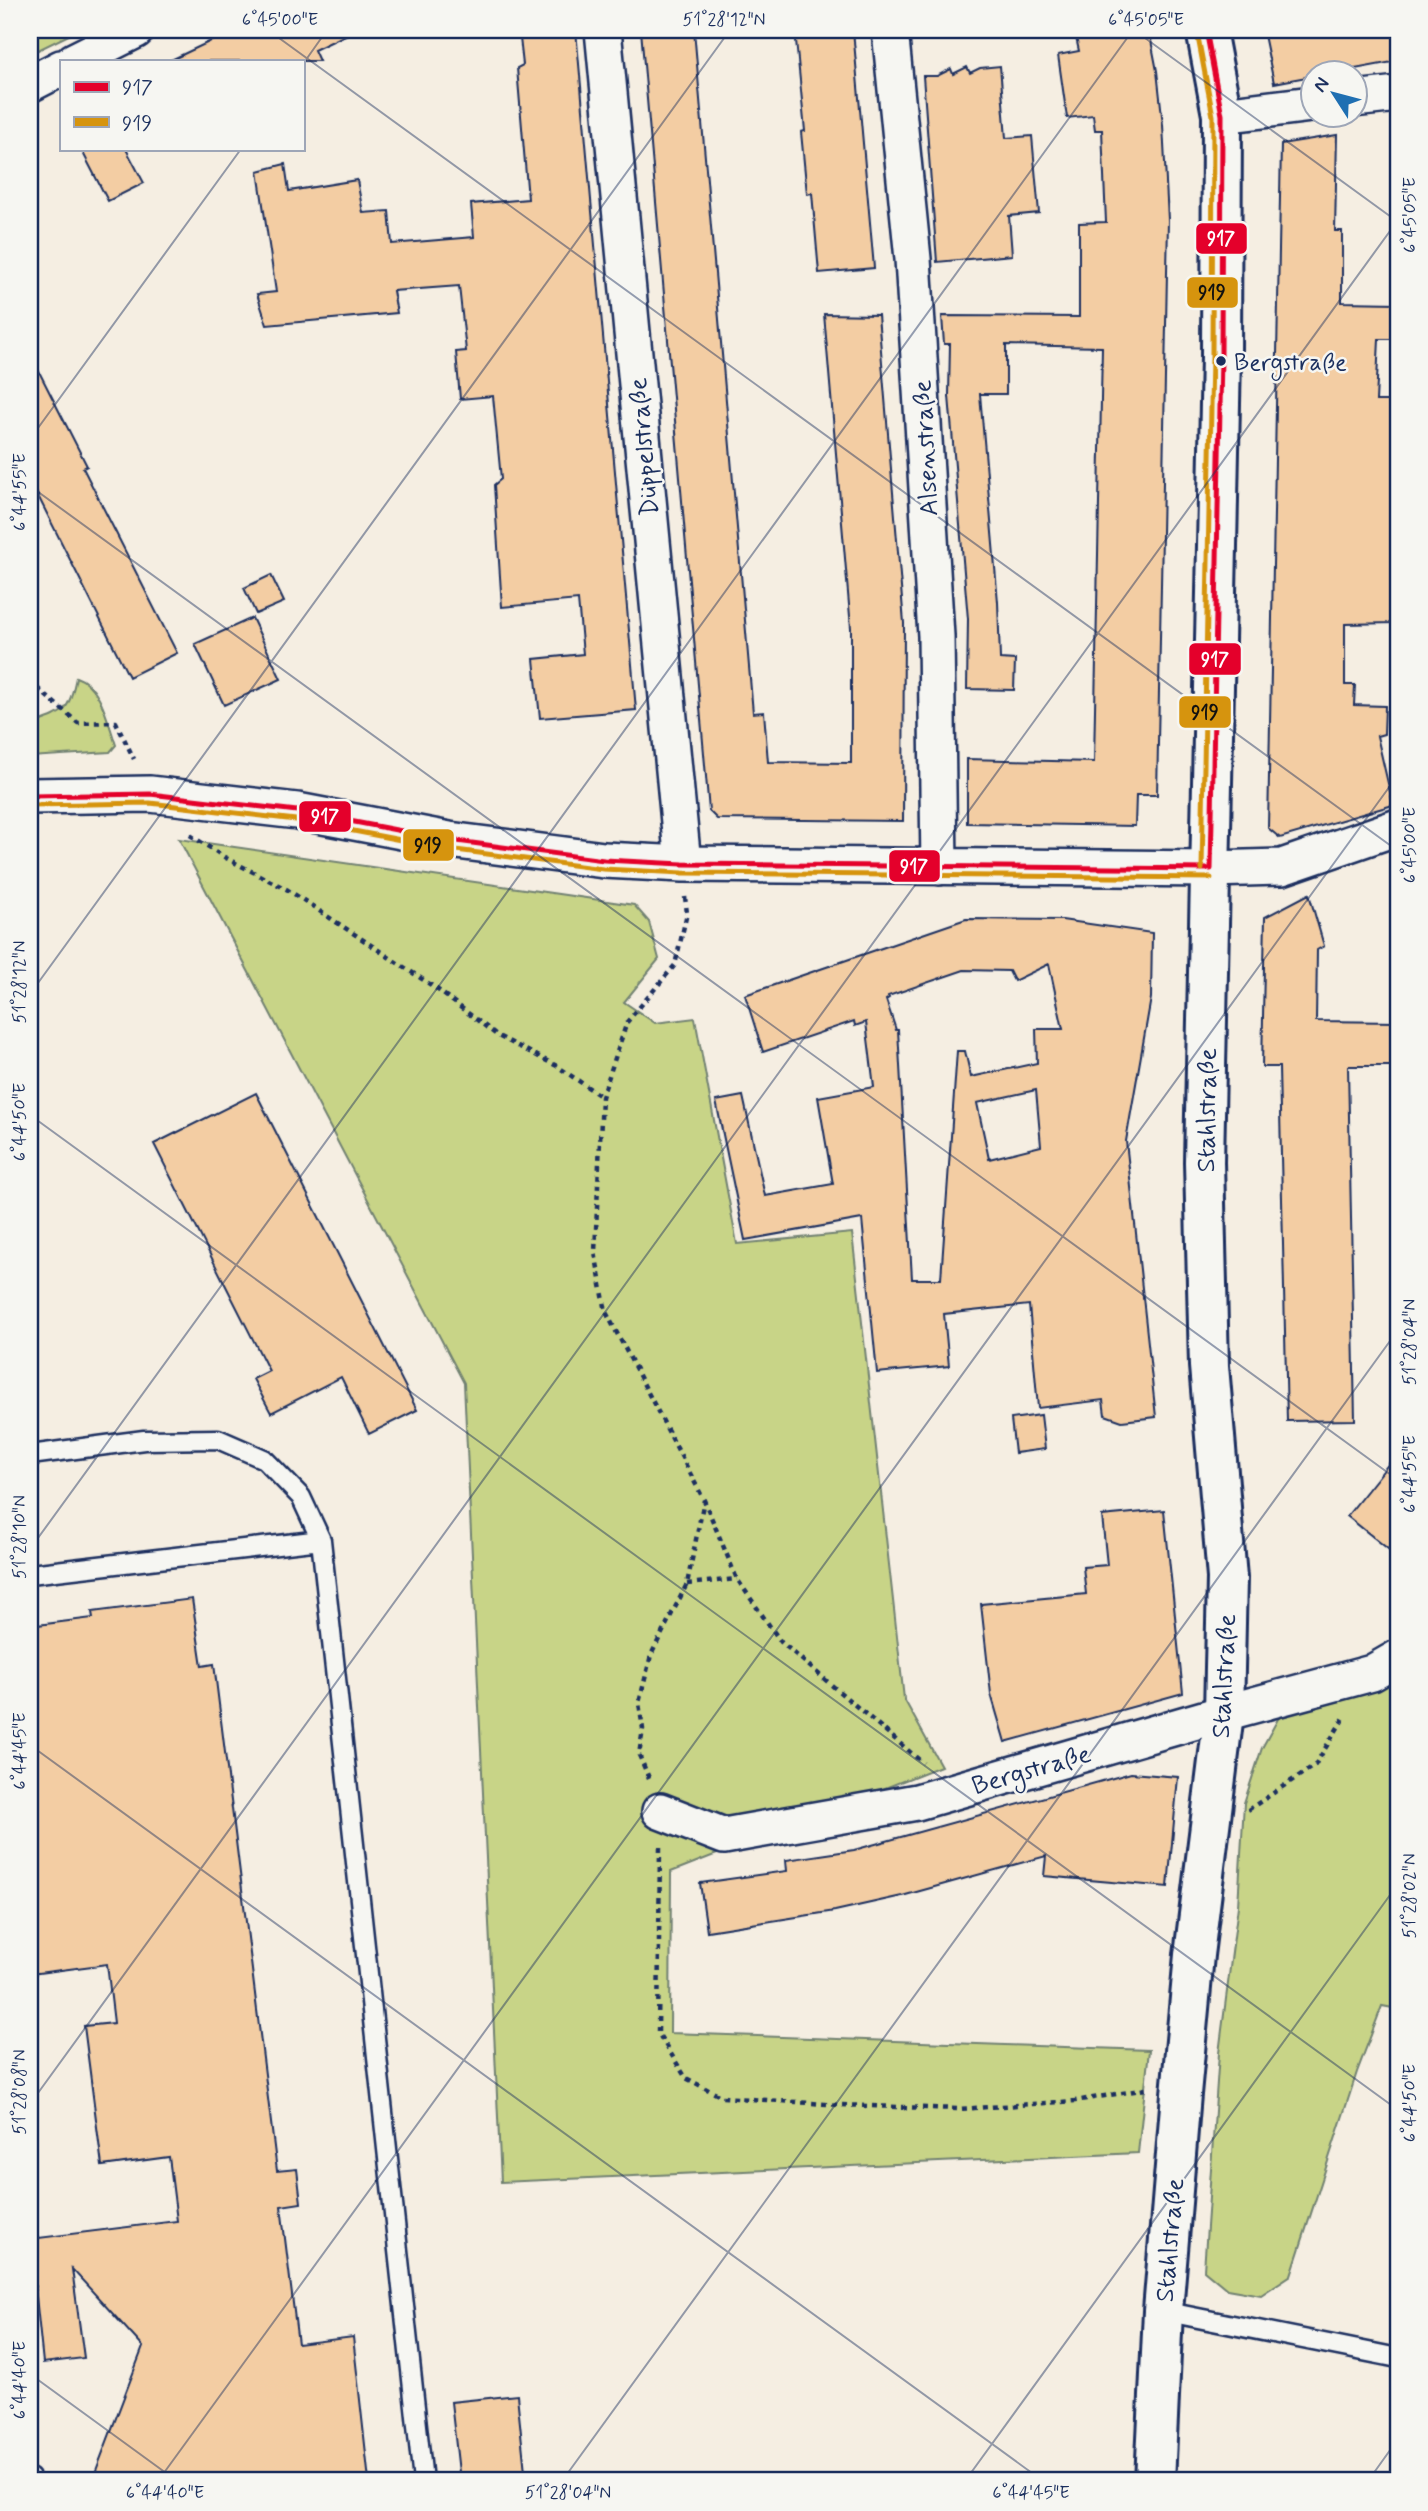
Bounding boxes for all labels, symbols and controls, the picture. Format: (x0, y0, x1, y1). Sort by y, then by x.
text: 6°45'00"E (242, 8, 318, 32)
text: 51°28'12"N (682, 8, 766, 32)
text: 6°45'05"E (1108, 8, 1184, 32)
legend (60, 60, 304, 150)
north arrow (1298, 60, 1368, 130)
text: N (1308, 72, 1335, 97)
text: 917 (122, 74, 153, 102)
text: 919 (122, 110, 152, 138)
text: 6°45'05"E (1398, 177, 1422, 253)
line badge: 917 (1195, 222, 1248, 255)
text: 917 (1207, 227, 1235, 252)
line badge: 919 (1186, 276, 1239, 309)
text: 919 (1198, 281, 1226, 306)
place label: Bergstraße (1234, 348, 1347, 381)
marker: Bergstraße (1214, 354, 1228, 368)
street label: Düppelstraße (622, 376, 668, 517)
street label: Alsenstraße (906, 379, 948, 517)
text: 6°44'55"E (8, 453, 32, 531)
line badge: 917 (1188, 642, 1242, 676)
text: 917 (1201, 648, 1229, 673)
line badge: 919 (1178, 695, 1232, 729)
text: 919 (1191, 701, 1219, 726)
line badge: 917 (298, 800, 352, 833)
text: 917 (311, 805, 339, 830)
text: 6°45'00"E (1398, 807, 1422, 883)
line badge: 919 (402, 828, 455, 862)
text: 919 (414, 834, 442, 859)
line badge: 917 (888, 849, 941, 883)
text: 917 (900, 855, 928, 880)
text: 51°28'12"N (8, 940, 32, 1024)
street label: Stahlstraße (1190, 1047, 1226, 1173)
text: 6°44'50"E (8, 1083, 32, 1161)
text: 51°28'04"N (1398, 1299, 1422, 1385)
text: 6°44'55"E (1398, 1435, 1422, 1513)
text: 51°28'10"N (8, 1495, 32, 1579)
street label: Stahlstraße (1205, 1613, 1245, 1739)
text: 6°44'45"E (8, 1712, 32, 1790)
street label: Bergstraße (968, 1738, 1096, 1806)
text: 51°28'02"N (1398, 1853, 1422, 1939)
text: 51°28'08"N (8, 2049, 32, 2135)
text: 6°44'50"E (1398, 2064, 1422, 2142)
street label: Stahlstraße (1149, 2176, 1193, 2304)
text: 6°44'40"E (8, 2341, 32, 2419)
text: 6°44'40"E (126, 2481, 204, 2505)
text: 51°28'04"N (525, 2481, 611, 2505)
text: 6°44'45"E (992, 2481, 1070, 2505)

